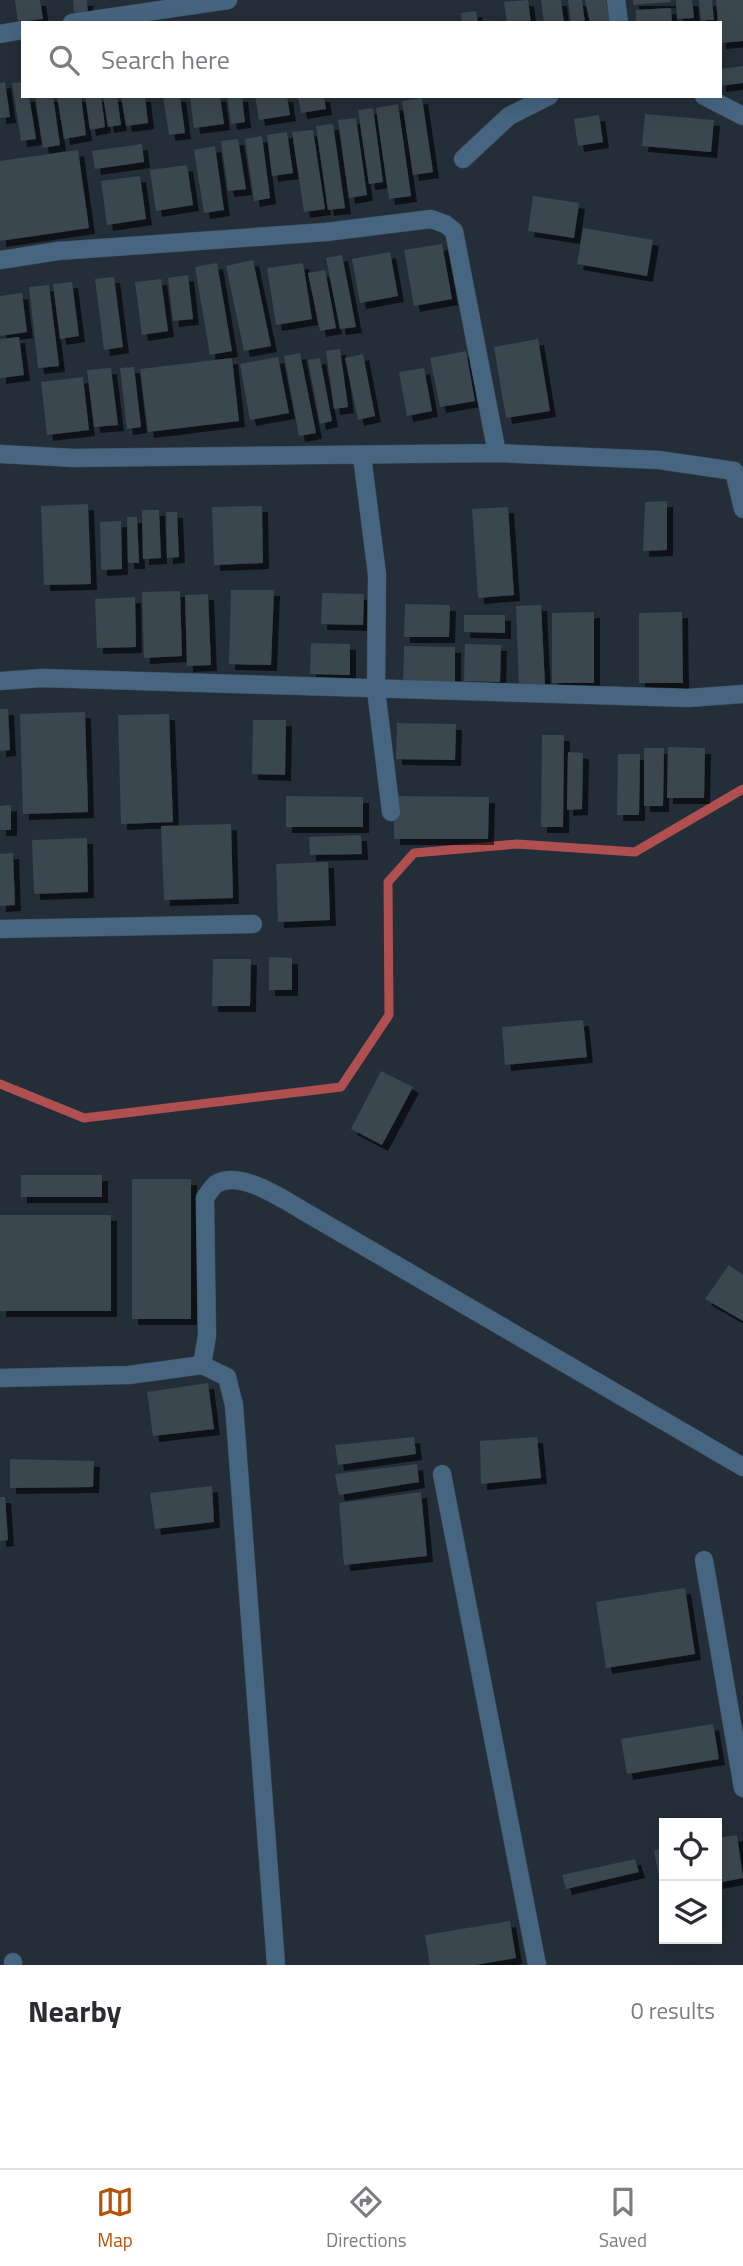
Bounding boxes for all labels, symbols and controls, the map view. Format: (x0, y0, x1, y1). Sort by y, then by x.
search box (21, 21, 722, 98)
text: Search here (101, 40, 230, 79)
icon: search (45, 41, 83, 79)
map controls (659, 1818, 722, 1944)
button: locate (659, 1818, 722, 1881)
button: layers (659, 1881, 722, 1944)
text: Nearby (28, 1988, 121, 2034)
text: 0 results (631, 1993, 715, 2028)
tab: Map (96, 2183, 134, 2254)
tab: Directions (326, 2183, 407, 2254)
tab: Saved (599, 2183, 647, 2254)

